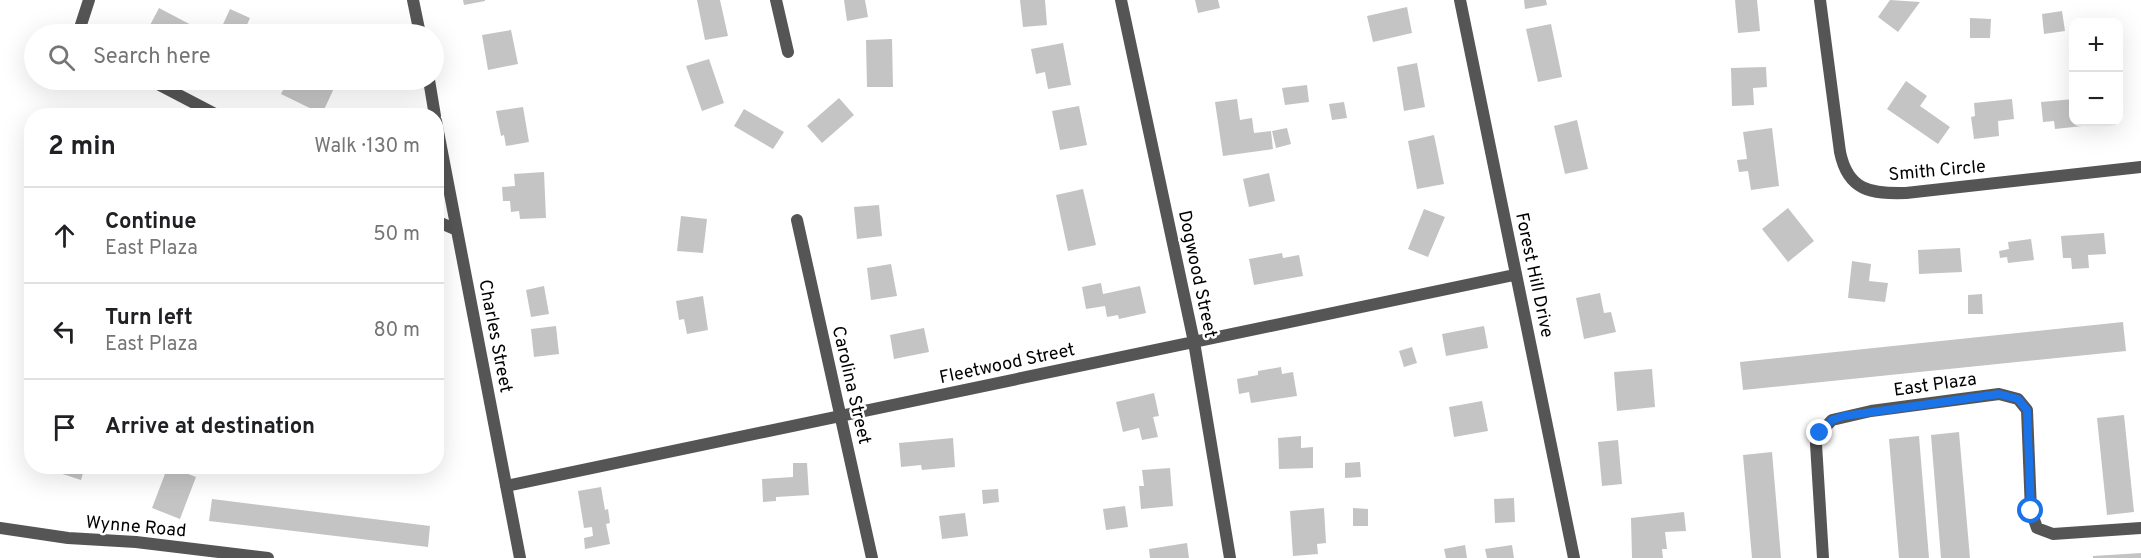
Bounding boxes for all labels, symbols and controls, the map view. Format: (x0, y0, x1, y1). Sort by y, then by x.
map controls (2069, 18, 2123, 126)
button: + (2069, 18, 2123, 72)
search box (24, 24, 444, 90)
icon: search (45, 41, 78, 74)
text: Search here (93, 44, 211, 71)
button: − (2069, 72, 2123, 126)
text: 2 min (48, 131, 116, 164)
text: Walk · 130 m (314, 134, 420, 160)
street label: Smith Circle (1888, 156, 1987, 187)
street label: Dogwood Street (1172, 208, 1221, 340)
text: Continue (105, 209, 196, 236)
street label: Forest Hill Drive (1509, 211, 1558, 340)
icon: ahead (48, 219, 81, 252)
text: 50 m (373, 222, 420, 248)
text: East Plaza (105, 236, 198, 262)
street label: Charles Street (472, 278, 517, 395)
text: Turn left (105, 305, 193, 332)
icon: left (48, 315, 81, 348)
text: 80 m (374, 318, 420, 344)
street label: Carolina Street (826, 324, 875, 447)
text: East Plaza (105, 332, 198, 358)
street label: Fleetwood Street (937, 339, 1077, 390)
street label: East Plaza (1892, 368, 1978, 403)
icon: arrive (48, 411, 81, 444)
text: Arrive at destination (105, 414, 315, 441)
route end (1806, 419, 1832, 445)
route start (2017, 497, 2043, 523)
street label: Wynne Road (85, 512, 187, 543)

